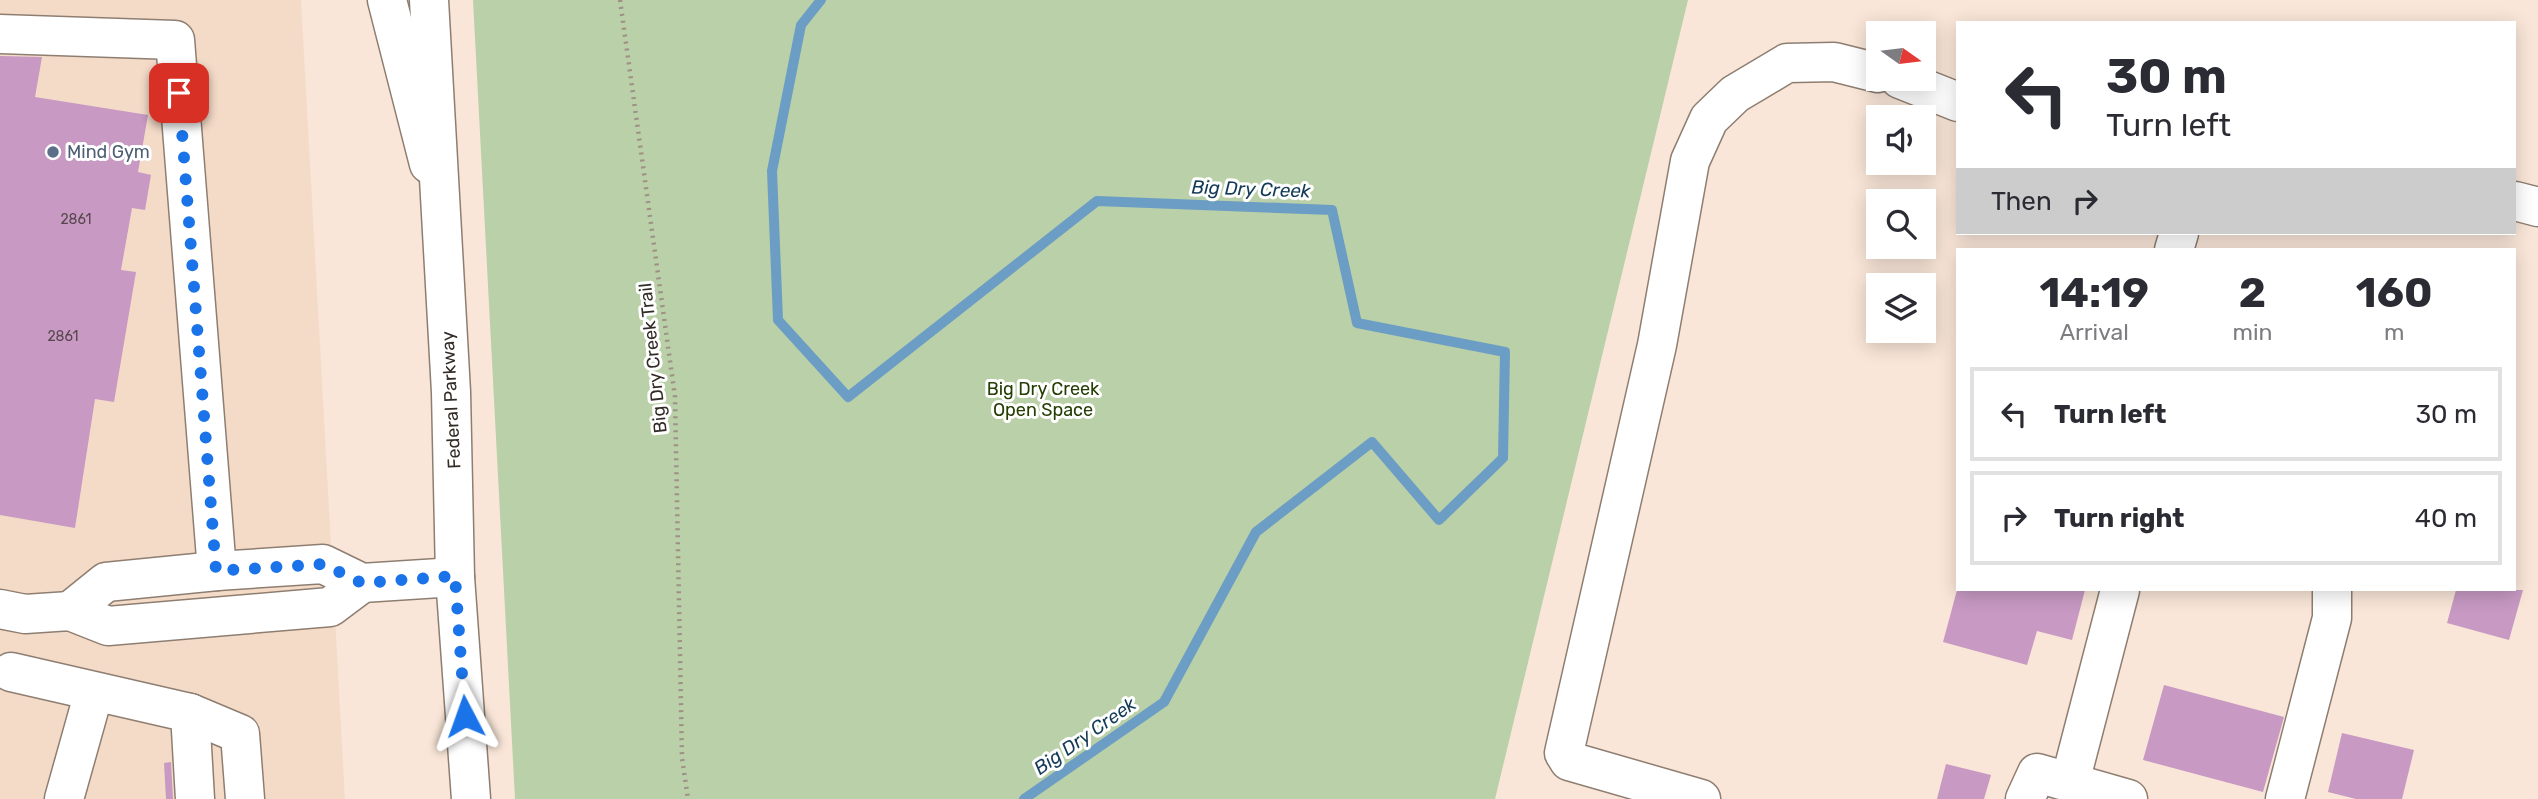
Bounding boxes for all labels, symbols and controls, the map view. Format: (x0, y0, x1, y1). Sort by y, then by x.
north arrow (1866, 21, 1936, 91)
map controls (1866, 21, 1936, 343)
text: 30 m (2106, 47, 2227, 105)
icon: left (1991, 49, 2082, 140)
pin (149, 63, 209, 123)
icon: arrive (160, 74, 198, 112)
button: sound (1866, 105, 1936, 175)
text: Turn left (2106, 106, 2231, 144)
place label: Mind Gym (67, 141, 150, 163)
marker: Mind Gym (45, 144, 61, 160)
water label: Big Dry Creek (1191, 175, 1311, 203)
icon: right (2066, 182, 2104, 220)
text: Then (1991, 186, 2052, 217)
button: search (1866, 189, 1936, 259)
house number: 2861 (60, 211, 92, 228)
text: 14:19 (2039, 268, 2149, 318)
text: 2 (2239, 268, 2266, 318)
text: 160 (2356, 268, 2433, 318)
button: layers (1866, 273, 1936, 343)
street label: Big Dry Creek Trail (634, 282, 672, 434)
text: Arrival (2060, 318, 2129, 346)
text: min (2232, 318, 2272, 346)
text: m (2384, 318, 2404, 346)
house number: 2861 (47, 328, 79, 345)
street label: Federal Parkway (436, 331, 466, 469)
park label: Big Dry Creek Open Space (987, 378, 1100, 421)
icon: left (1995, 395, 2033, 433)
text: Turn left (2054, 399, 2166, 430)
text: 30 m (2415, 399, 2477, 430)
icon: right (1995, 499, 2033, 537)
text: Turn right (2054, 503, 2184, 534)
text: 40 m (2415, 503, 2477, 534)
position arrow (428, 679, 502, 753)
water label: Big Dry Creek (1030, 692, 1141, 780)

